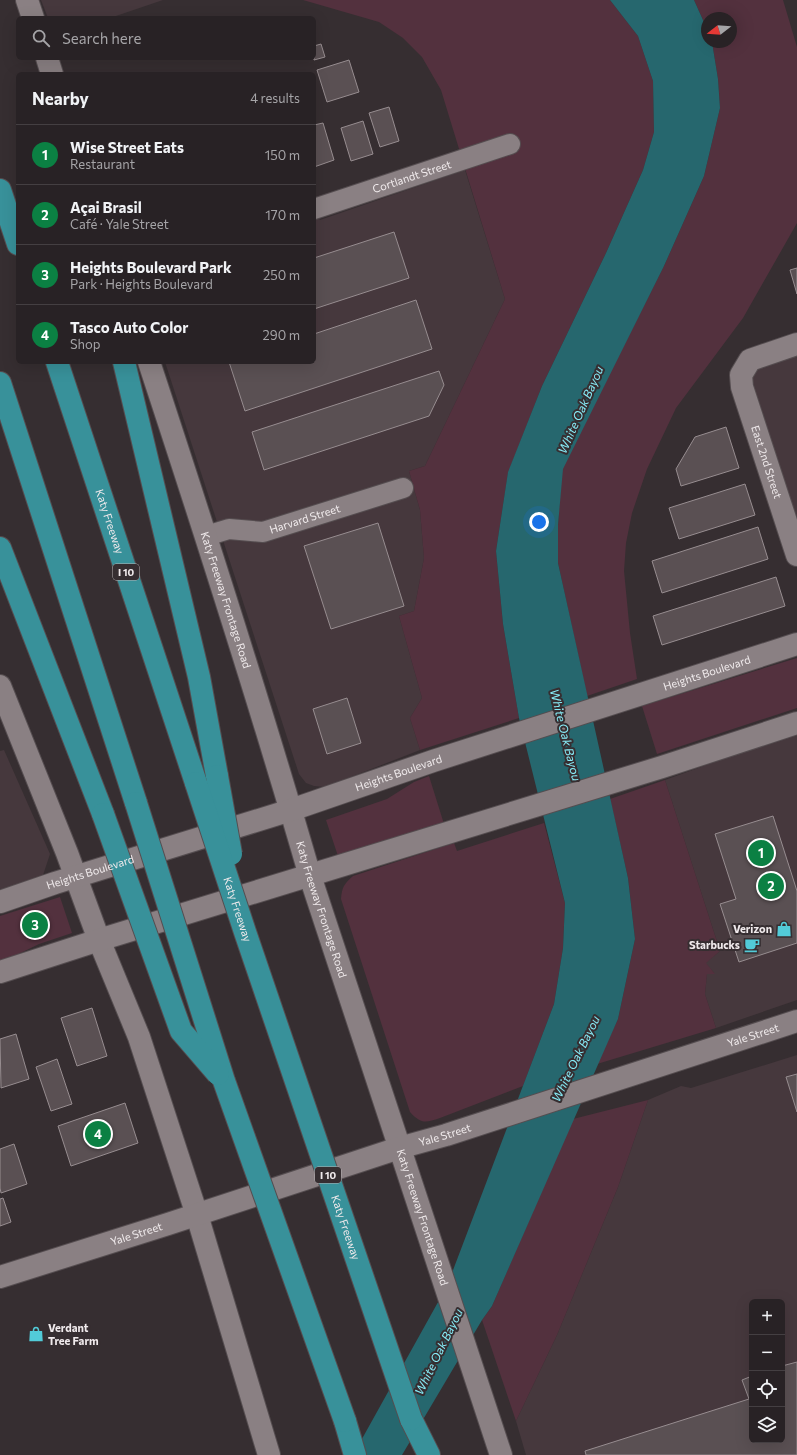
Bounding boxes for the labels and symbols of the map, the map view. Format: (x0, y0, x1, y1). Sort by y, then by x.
north arrow (701, 12, 737, 48)
street label: Cortlandt Street (371, 157, 453, 195)
water label: White Oak Bayou (555, 363, 606, 456)
street label: East 2nd Street (749, 424, 785, 500)
street label: Katy Freeway (93, 487, 127, 556)
street label: Harvard Street (268, 501, 342, 536)
your location (529, 512, 549, 532)
street label: Katy Freeway Frontage Road (199, 530, 254, 670)
road number: I 10 (113, 564, 139, 580)
street label: Heights Boulevard (661, 652, 752, 693)
water label: White Oak Bayou (548, 687, 584, 782)
street label: Heights Boulevard (353, 752, 443, 793)
pin: 1 (748, 838, 774, 868)
street label: Katy Freeway Frontage Road (294, 840, 350, 979)
street label: Heights Boulevard (44, 852, 135, 892)
pin: 2 (758, 871, 784, 901)
street label: Katy Freeway (221, 875, 255, 944)
pin: 3 (22, 910, 48, 940)
shop icon: Verizon (775, 920, 793, 938)
place label: Verizon (733, 922, 772, 935)
cafe icon: Starbucks (743, 936, 761, 954)
place label: Starbucks (689, 938, 740, 951)
water label: White Oak Bayou (548, 1013, 602, 1104)
street label: Yale Street (725, 1020, 781, 1049)
pin: 4 (85, 1119, 111, 1149)
street label: Yale Street (417, 1120, 473, 1148)
street label: Katy Freeway Frontage Road (395, 1147, 452, 1287)
road number: I 10 (315, 1167, 341, 1183)
street label: Katy Freeway (329, 1193, 363, 1262)
street label: Yale Street (109, 1219, 164, 1248)
water label: White Oak Bayou (411, 1306, 465, 1397)
place label: Verdant Tree Farm (48, 1321, 99, 1347)
shop icon: Verdant Tree Farm (27, 1325, 45, 1343)

